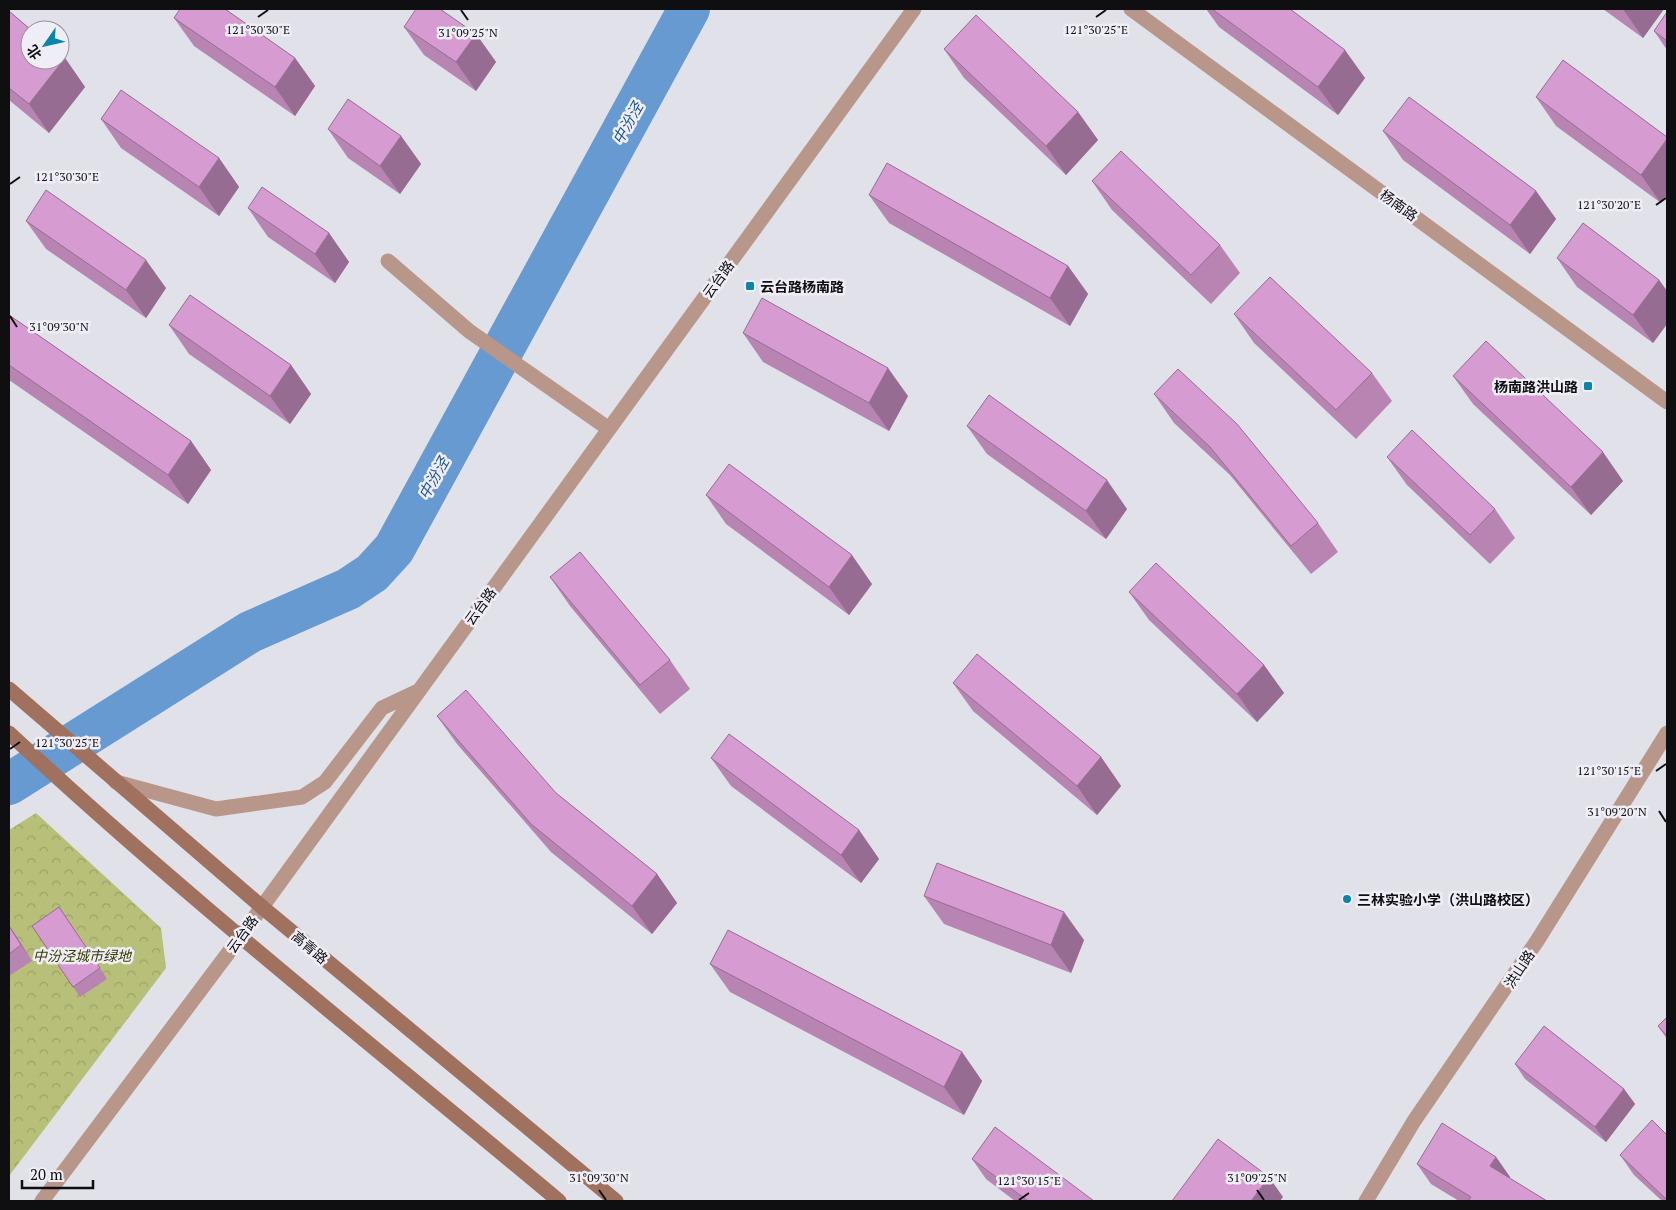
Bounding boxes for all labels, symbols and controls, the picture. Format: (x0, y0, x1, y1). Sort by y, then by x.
north arrow (20, 20, 70, 70)
text: 121°30'30"E (226, 22, 290, 37)
text: 121°30'25"E (1064, 22, 1128, 37)
text: 31°09'25"N (438, 25, 498, 40)
text: 北 (22, 41, 46, 64)
water label: 中汾泾 (607, 97, 648, 148)
text: 121°30'30"E (35, 169, 99, 184)
street label: 杨南路 (1376, 185, 1422, 225)
text: 121°30'20"E (1577, 197, 1641, 212)
street label: 云台路 (698, 256, 738, 302)
place label: 云台路杨南路 (760, 277, 844, 296)
marker: 云台路杨南路 (744, 280, 756, 292)
text: 31°09'30"N (29, 319, 89, 334)
place label: 杨南路洪山路 (1494, 377, 1578, 396)
marker: 杨南路洪山路 (1582, 380, 1594, 392)
water label: 中汾泾 (413, 452, 454, 503)
street label: 云台路 (460, 583, 500, 629)
text: 121°30'25"E (35, 735, 99, 750)
text: 121°30'15"E (1577, 763, 1641, 778)
text: 31°09'20"N (1587, 804, 1647, 819)
place label: 三林实验小学（洪山路校区） (1357, 890, 1539, 909)
marker: 三林实验小学（洪山路校区） (1341, 893, 1353, 905)
street label: 云台路 (222, 911, 262, 957)
street label: 高青路 (288, 926, 332, 968)
park label: 中汾泾城市绿地 (33, 946, 133, 965)
street label: 洪山路 (1500, 946, 1538, 992)
scale bar (22, 1158, 94, 1190)
text: 20 m (30, 1164, 63, 1184)
text: 31°09'30"N (569, 1170, 629, 1185)
text: 31°09'25"N (1227, 1170, 1287, 1185)
text: 121°30'15"E (997, 1173, 1061, 1188)

